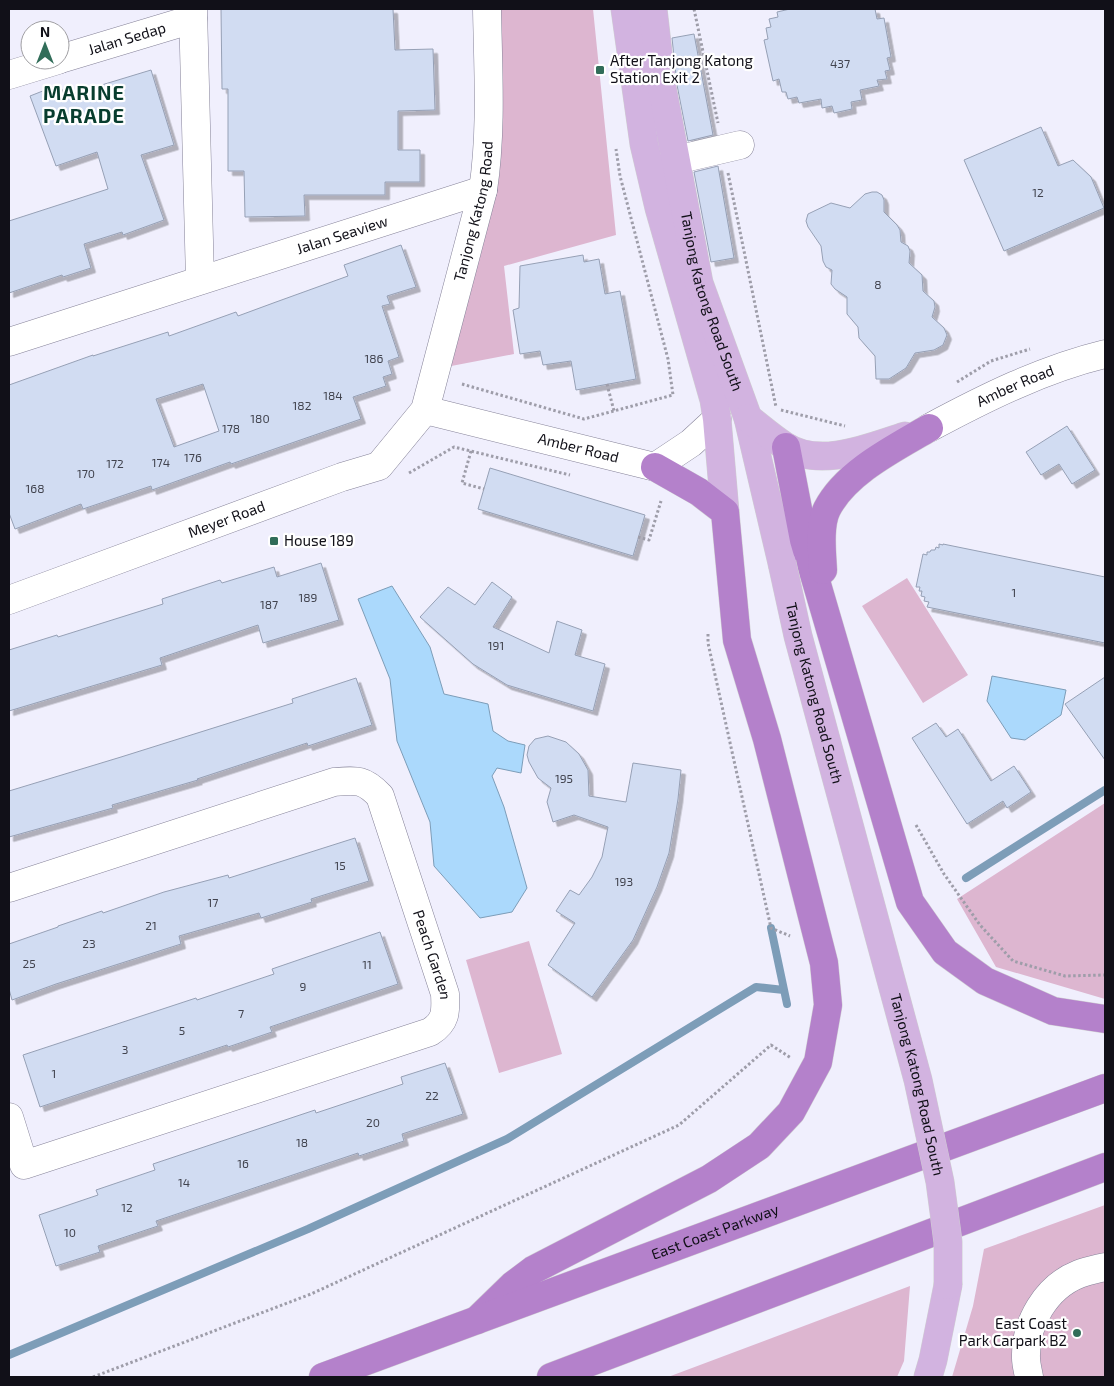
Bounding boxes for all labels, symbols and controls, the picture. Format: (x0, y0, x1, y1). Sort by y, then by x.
street label: Jalan Sedap (86, 18, 168, 58)
north arrow (20, 20, 70, 70)
text: N (40, 23, 50, 40)
place label: After Tanjong Katong Station Exit 2 (610, 51, 753, 86)
house number: 437 (830, 56, 850, 70)
marker: After Tanjong Katong Station Exit 2 (594, 64, 606, 76)
district label: MARINE PARADE (43, 80, 125, 127)
street label: Tanjong Katong Road (449, 141, 496, 283)
house number: 12 (1032, 185, 1044, 199)
street label: Tanjong Katong Road South (678, 210, 747, 393)
street label: Jalan Seaview (294, 211, 390, 257)
house number: 8 (874, 277, 882, 291)
house number: 186 (365, 351, 384, 365)
street label: Amber Road (973, 360, 1056, 410)
house number: 184 (323, 388, 343, 402)
house number: 182 (293, 398, 312, 412)
house number: 180 (250, 411, 270, 425)
house number: 178 (222, 421, 240, 435)
street label: Amber Road (536, 428, 621, 466)
house number: 176 (184, 450, 202, 464)
house number: 174 (152, 455, 170, 469)
house number: 172 (106, 456, 124, 470)
house number: 170 (77, 466, 95, 480)
house number: 168 (26, 481, 44, 495)
street label: Meyer Road (185, 496, 267, 541)
place label: House 189 (284, 531, 354, 549)
marker: House 189 (268, 535, 280, 547)
house number: 1 (1012, 585, 1016, 599)
house number: 189 (299, 590, 318, 604)
house number: 187 (260, 597, 278, 611)
street label: Tanjong Katong Road South (783, 601, 847, 785)
house number: 191 (488, 638, 504, 652)
house number: 195 (555, 771, 573, 785)
house number: 15 (334, 858, 346, 872)
house number: 193 (615, 874, 633, 888)
house number: 17 (208, 895, 218, 909)
street label: Peach Garden (410, 907, 455, 1000)
house number: 21 (145, 918, 157, 932)
house number: 23 (82, 936, 96, 950)
house number: 25 (22, 956, 36, 970)
house number: 11 (362, 957, 372, 971)
house number: 9 (300, 979, 307, 993)
street label: Tanjong Katong Road South (887, 991, 948, 1177)
house number: 7 (238, 1006, 244, 1020)
house number: 5 (179, 1023, 185, 1037)
house number: 3 (122, 1042, 128, 1056)
house number: 1 (52, 1066, 56, 1080)
house number: 22 (425, 1088, 439, 1102)
house number: 20 (366, 1115, 380, 1129)
house number: 18 (296, 1135, 308, 1149)
house number: 16 (237, 1156, 249, 1170)
house number: 14 (178, 1175, 190, 1189)
street label: East Coast Parkway (648, 1199, 781, 1263)
house number: 12 (121, 1200, 133, 1214)
house number: 10 (64, 1225, 76, 1239)
place label: East Coast Park Carpark B2 (959, 1314, 1067, 1349)
marker: East Coast Park Carpark B2 (1071, 1327, 1083, 1339)

